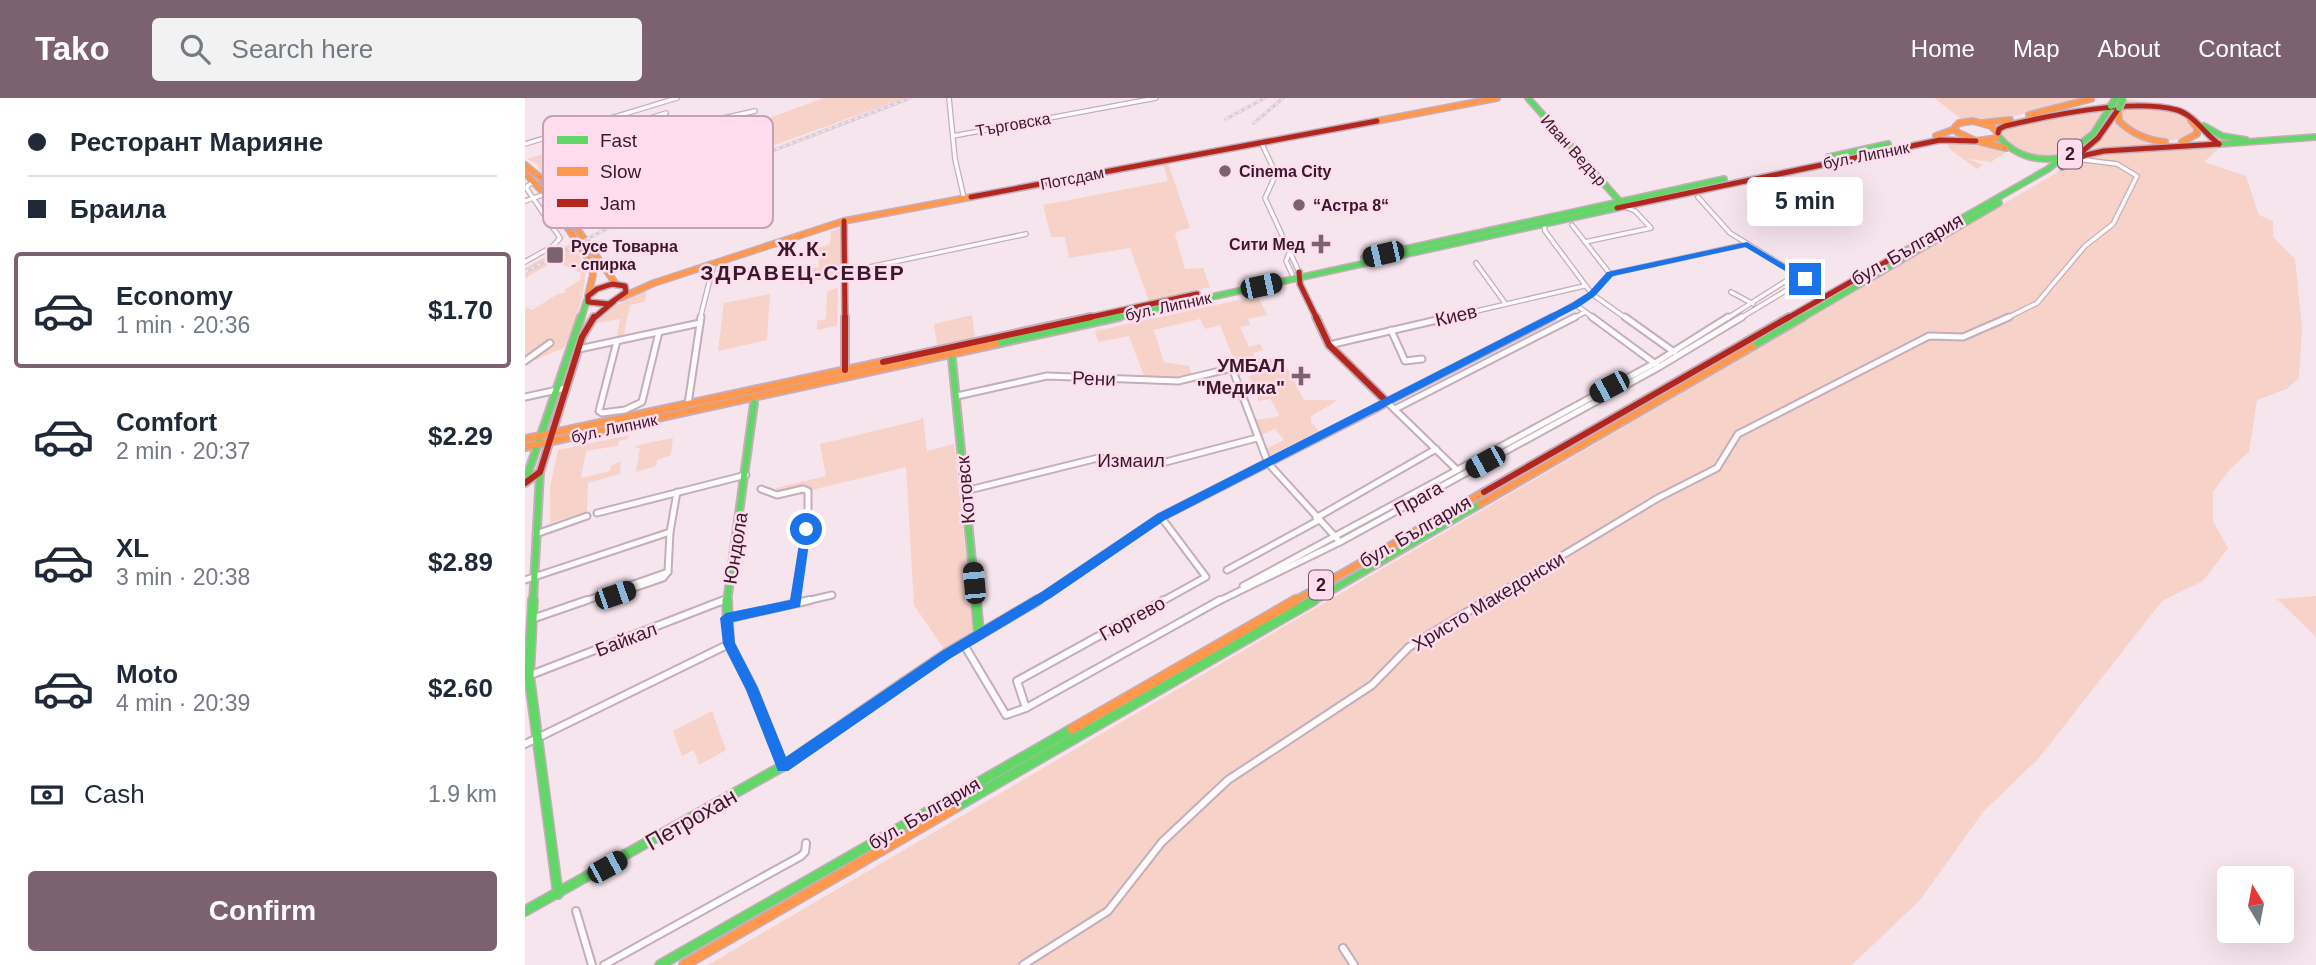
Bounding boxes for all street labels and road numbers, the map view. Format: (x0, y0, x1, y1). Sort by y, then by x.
street label: Търговска (974, 110, 1052, 139)
street label: Иван Ведър (1537, 112, 1610, 189)
street label: бул. Липник (1821, 139, 1912, 172)
road number: 2 (2058, 140, 2082, 168)
street label: Потсдам (1039, 164, 1105, 193)
street label: бул. България (1848, 209, 1967, 290)
street label: бул. Липник (1124, 289, 1214, 324)
street label: Киев (1433, 300, 1479, 330)
street label: Рени (1072, 367, 1116, 390)
street label: бул. Липник (570, 411, 660, 446)
street label: Измаил (1097, 450, 1165, 471)
street label: Котовск (952, 455, 979, 525)
street label: Прага (1390, 476, 1446, 520)
street label: бул. България (1356, 491, 1475, 572)
street label: Юндола (719, 510, 752, 586)
street label: Христо Македонски (1408, 548, 1568, 655)
road number: 2 (1309, 570, 1333, 600)
street label: Гюргево (1096, 592, 1169, 645)
street label: Байкал (593, 618, 660, 661)
street label: бул. България (865, 773, 984, 854)
street label: Петрохан (641, 782, 741, 856)

